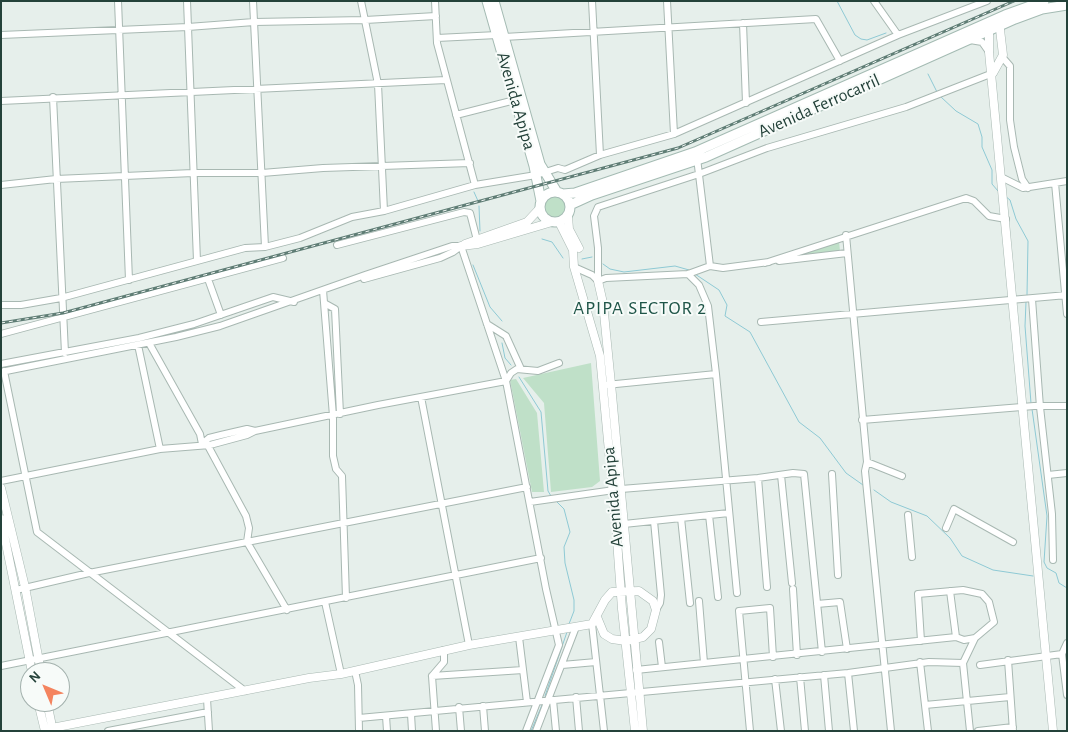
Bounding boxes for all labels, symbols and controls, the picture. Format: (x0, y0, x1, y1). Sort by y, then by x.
street label: Avenida Apipa (492, 49, 540, 153)
street label: Avenida Ferrocarril (755, 69, 883, 143)
district label: APIPA SECTOR 2 (571, 297, 709, 319)
street label: Avenida Apipa (598, 446, 628, 548)
north arrow (20, 662, 70, 712)
text: N (27, 669, 43, 685)

